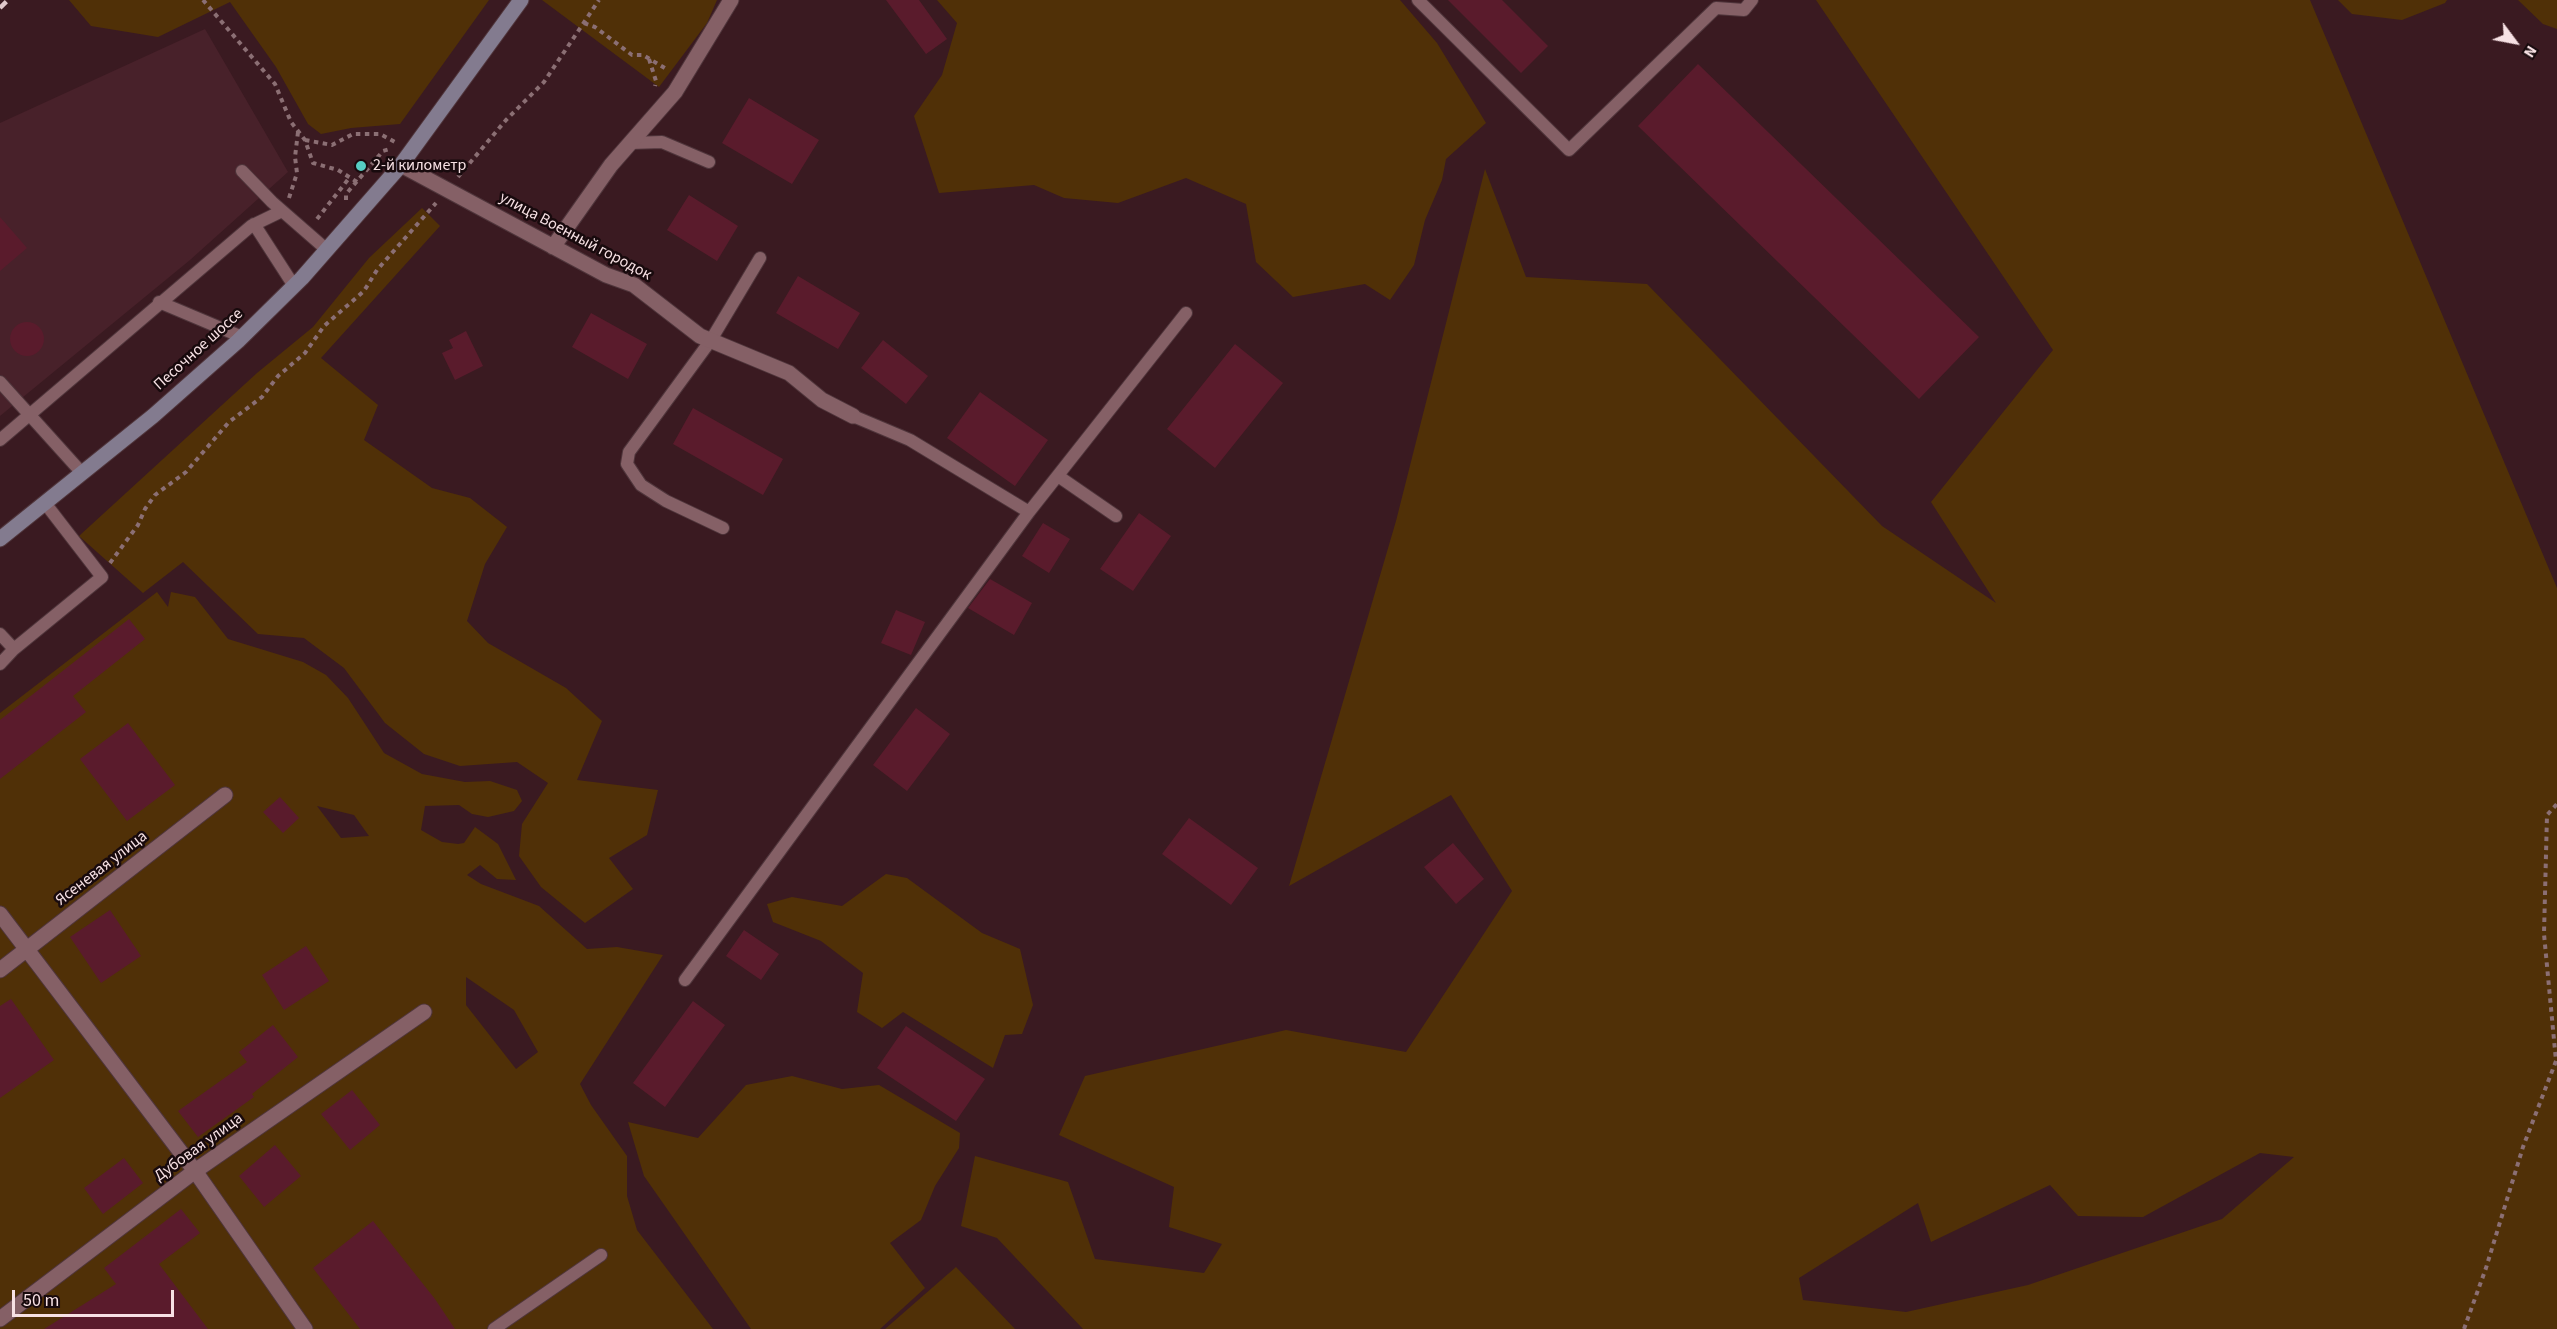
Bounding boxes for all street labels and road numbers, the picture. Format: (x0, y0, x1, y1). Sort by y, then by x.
street label: улица Военный городок (496, 189, 654, 285)
street label: Песочное шоссе (150, 305, 248, 395)
street label: Ясеневая улица (52, 827, 152, 911)
street label: Дубовая улица (151, 1109, 247, 1187)

